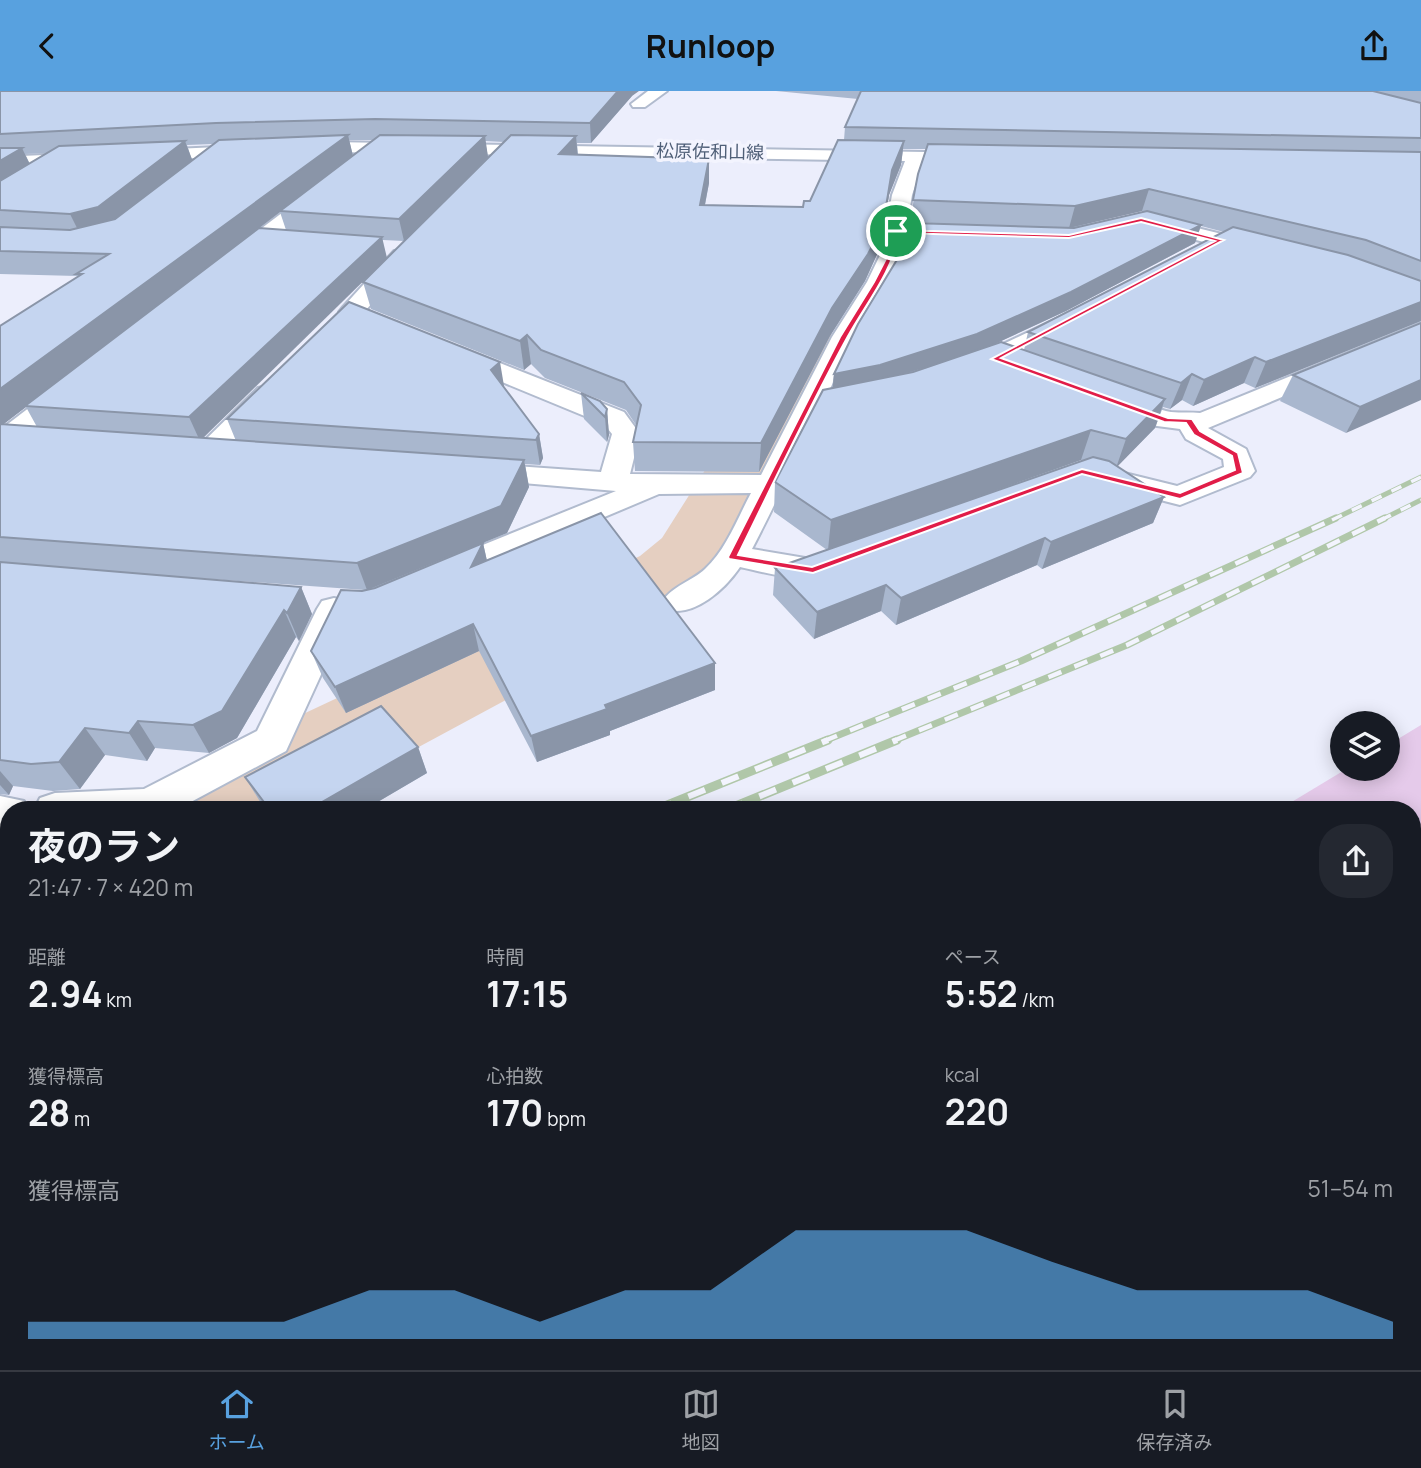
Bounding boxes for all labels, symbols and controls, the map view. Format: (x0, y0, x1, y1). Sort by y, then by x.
text: Runloop (646, 24, 775, 68)
icon: back (28, 27, 66, 65)
icon: share (1355, 27, 1393, 65)
street label: 松原佐和山線 (656, 138, 764, 164)
pin (866, 201, 926, 261)
icon: arrive (877, 212, 915, 250)
map controls (1330, 711, 1400, 781)
button: layers (1330, 711, 1400, 781)
text: 夜のラン (28, 819, 180, 871)
button: share (1319, 824, 1393, 898)
text: 21:47 · 7 × 420 m (28, 871, 193, 903)
text: 距離 (28, 944, 66, 970)
text: 時間 (486, 944, 524, 970)
text: ペース (945, 944, 1001, 970)
text: 2.94 (28, 970, 103, 1018)
text: 17:15 (486, 970, 568, 1018)
text: 5:52 (945, 970, 1018, 1018)
text: km (103, 987, 132, 1013)
text: /km (1018, 987, 1054, 1013)
text: kcal (945, 1062, 979, 1088)
text: 獲得標高 (28, 1063, 104, 1089)
text: 心拍数 (486, 1063, 543, 1089)
text: 220 (945, 1088, 1009, 1136)
text: 28 (28, 1089, 70, 1137)
text: 170 (486, 1089, 543, 1137)
text: m (70, 1106, 90, 1132)
text: bpm (543, 1106, 586, 1132)
text: 51–54 m (1307, 1172, 1393, 1204)
text: 獲得標高 (28, 1174, 120, 1206)
tab: ホーム (208, 1385, 265, 1455)
tab: 地図 (682, 1385, 720, 1455)
tab: 保存済み (1137, 1385, 1213, 1455)

